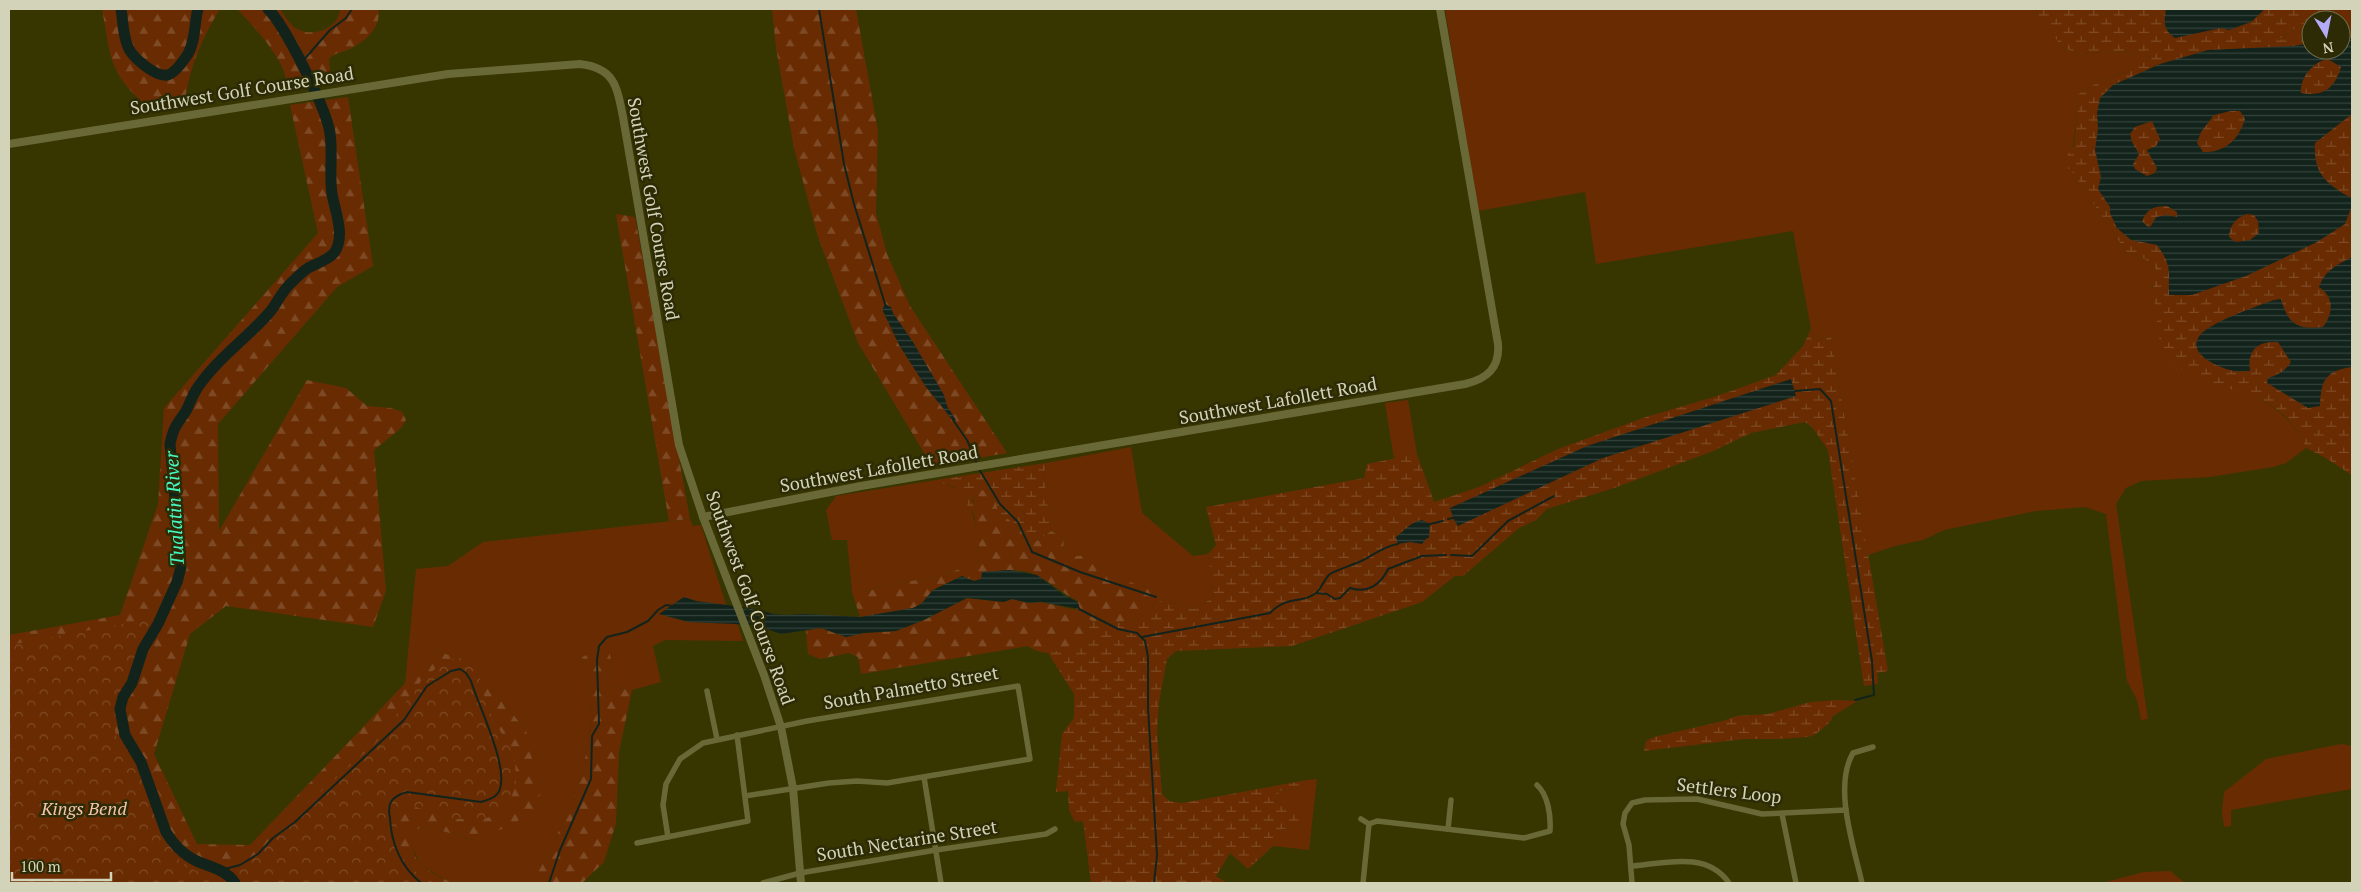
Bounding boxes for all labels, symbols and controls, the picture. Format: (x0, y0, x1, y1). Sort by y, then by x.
north arrow (2301, 10, 2351, 60)
text: N (2321, 38, 2335, 59)
street label: Southwest Golf Course Road (128, 60, 355, 120)
street label: Southwest Golf Course Road (623, 95, 685, 322)
street label: Southwest Lafollett Road (1177, 371, 1379, 429)
street label: Southwest Lafollett Road (778, 439, 980, 497)
water label: Tualatin River (158, 450, 189, 567)
street label: Southwest Golf Course Road (701, 487, 801, 708)
street label: South Palmetto Street (822, 660, 1000, 714)
street label: Settlers Loop (1675, 772, 1783, 808)
park label: Kings Bend (40, 796, 127, 820)
street label: South Nectarine Street (815, 814, 999, 866)
scale bar (12, 850, 111, 882)
text: 100 m (20, 856, 61, 876)

